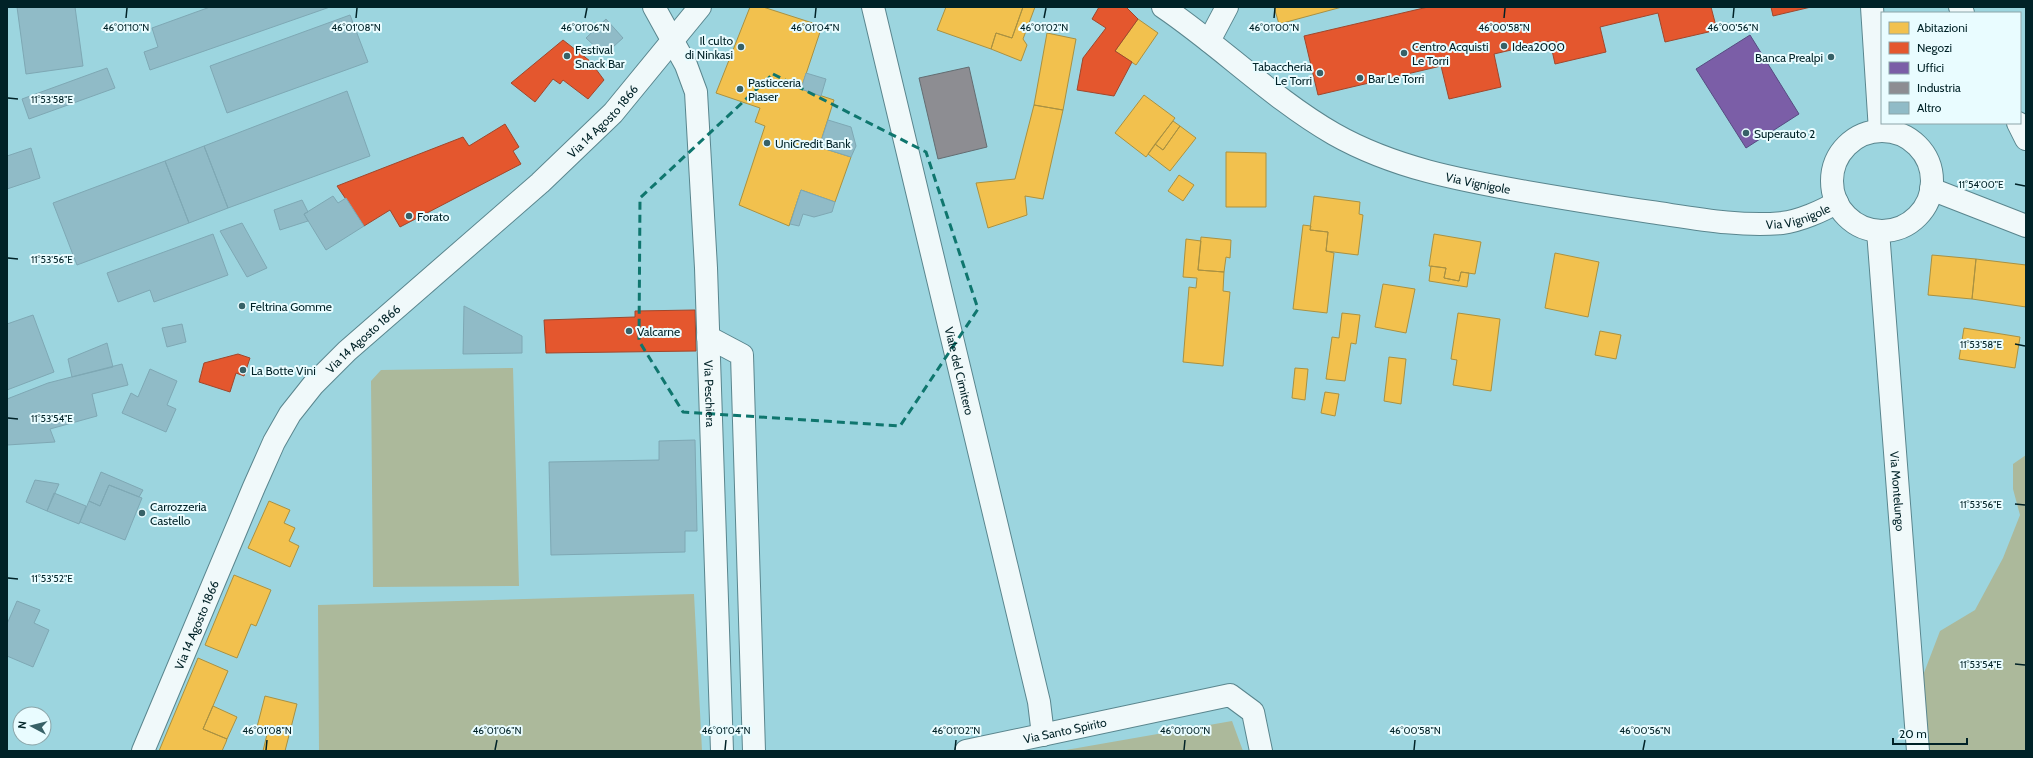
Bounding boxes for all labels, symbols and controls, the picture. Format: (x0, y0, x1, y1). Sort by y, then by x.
legend (1881, 12, 2021, 124)
text: Abitazioni (1917, 20, 1967, 35)
text: 46°01'10"N (103, 21, 149, 34)
text: 46°01'08"N (331, 21, 381, 34)
text: 46°01'06"N (560, 21, 610, 34)
text: 46°01'04"N (790, 21, 840, 34)
text: 46°01'02"N (1020, 21, 1068, 34)
text: 46°01'00"N (1249, 21, 1299, 34)
text: 46°00'58"N (1478, 21, 1530, 34)
text: 46°00'56"N (1707, 21, 1759, 34)
place label: Il culto di Ninkasi (685, 33, 733, 62)
place label: Centro Acquisti Le Torri (1412, 39, 1489, 68)
place label: Idea2000 (1512, 39, 1565, 54)
text: Negozi (1917, 40, 1952, 55)
marker: Idea2000 (1499, 41, 1509, 51)
place label: Festival Snack Bar (575, 42, 625, 71)
marker: Il culto di Ninkasi (736, 42, 746, 52)
marker: Centro Acquisti Le Torri (1399, 48, 1409, 58)
place label: Banca Prealpi (1755, 50, 1823, 65)
marker: Festival Snack Bar (562, 51, 572, 61)
marker: Banca Prealpi (1826, 52, 1836, 62)
place label: Tabaccheria Le Torri (1253, 59, 1312, 88)
text: Uffici (1917, 60, 1944, 75)
marker: Tabaccheria Le Torri (1315, 68, 1325, 78)
place label: Bar Le Torri (1368, 71, 1424, 86)
marker: Bar Le Torri (1355, 73, 1365, 83)
place label: Pasticceria Piaser (748, 75, 801, 104)
text: Industria (1917, 80, 1961, 95)
street label: Via 14 Agosto 1866 (564, 81, 641, 160)
marker: Pasticceria Piaser (735, 84, 745, 94)
text: 11°53'58"E (31, 93, 74, 106)
text: Altro (1917, 100, 1942, 115)
place label: Superauto 2 (1754, 126, 1815, 141)
marker: Superauto 2 (1741, 128, 1751, 138)
place label: UniCredit Bank (775, 136, 851, 151)
marker: UniCredit Bank (762, 138, 772, 148)
street label: Via Vignigole (1444, 169, 1512, 196)
text: 11°54'00"E (1959, 178, 2004, 191)
street label: Via Vignigole (1766, 200, 1832, 231)
place label: Forato (417, 209, 450, 224)
marker: Forato (404, 211, 414, 221)
text: 11°53'56"E (31, 253, 73, 266)
place label: Feltrina Gomme (250, 299, 332, 314)
marker: Feltrina Gomme (237, 301, 247, 311)
street label: Via 14 Agosto 1866 (322, 301, 403, 376)
place label: Valcarne (637, 324, 680, 339)
street label: Viale del Cimitero (942, 325, 978, 417)
marker: Valcarne (624, 326, 634, 336)
text: 11°53'58"E (1960, 338, 2003, 351)
street label: Via Peschiera (702, 360, 719, 428)
place label: La Botte Vini (251, 363, 316, 378)
marker: La Botte Vini (238, 365, 248, 375)
text: 11°53'54"E (31, 412, 73, 425)
street label: Via Montelungo (1887, 451, 1909, 532)
text: 11°53'56"E (1960, 498, 2002, 511)
place label: Carrozzeria Castello (150, 499, 207, 528)
marker: Carrozzeria Castello (137, 508, 147, 518)
text: 11°53'52"E (31, 572, 73, 585)
street label: Via 14 Agosto 1866 (171, 578, 222, 672)
text: 11°53'54"E (1960, 658, 2002, 671)
north arrow (12, 706, 52, 746)
street label: Via Santo Spirito (1022, 714, 1108, 746)
text: N (15, 720, 29, 729)
scale bar (1893, 720, 1967, 746)
text: 46°01'08"N (242, 724, 292, 737)
text: 46°01'06"N (472, 724, 522, 737)
text: 46°01'04"N (701, 724, 751, 737)
text: 46°01'02"N (932, 724, 980, 737)
text: 46°01'00"N (1160, 724, 1210, 737)
text: 46°00'58"N (1389, 724, 1441, 737)
text: 46°00'56"N (1619, 724, 1671, 737)
text: 20 m (1899, 726, 1927, 741)

